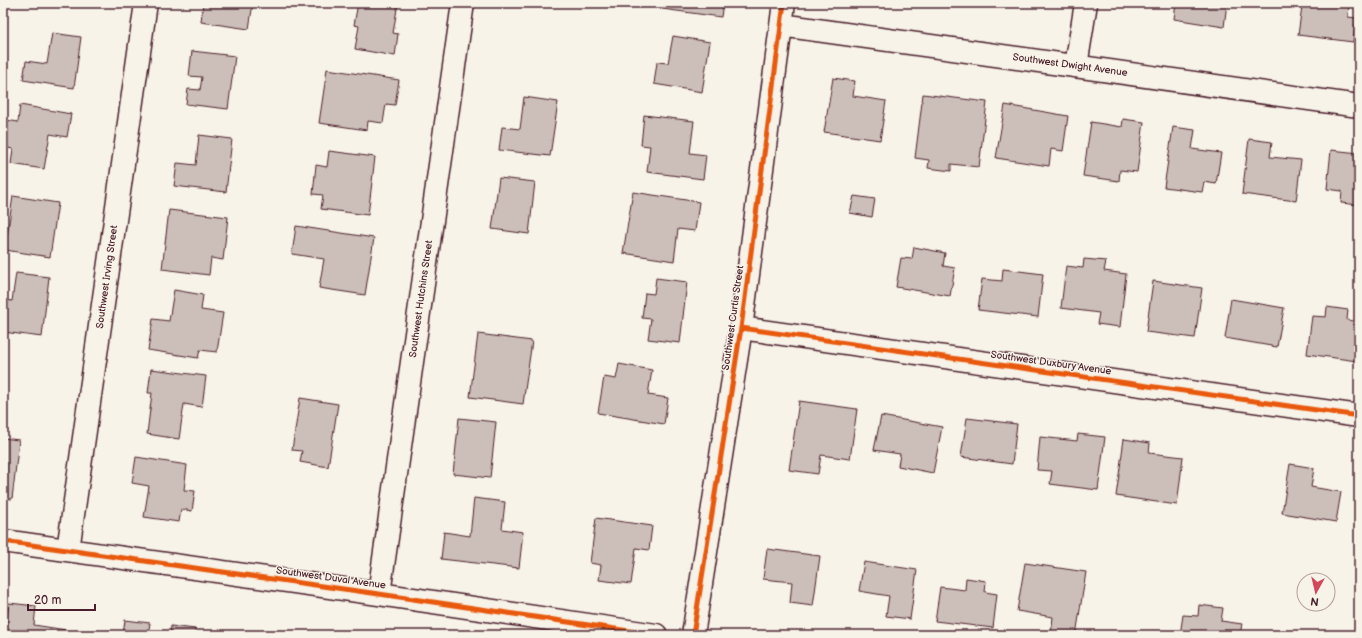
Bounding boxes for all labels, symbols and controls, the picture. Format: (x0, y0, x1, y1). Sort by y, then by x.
street label: Southwest Dwight Avenue (1012, 51, 1128, 79)
street label: Southwest Irving Street (94, 225, 120, 329)
street label: Southwest Hutchins Street (407, 240, 435, 358)
street label: Southwest Curtis Street (720, 265, 746, 371)
street label: Southwest Duxbury Avenue (990, 349, 1112, 377)
street label: Southwest Duval Avenue (275, 564, 387, 592)
north arrow (1296, 572, 1336, 612)
scale bar (28, 586, 95, 612)
text: 20 m (34, 593, 61, 608)
text: N (1310, 594, 1320, 608)

